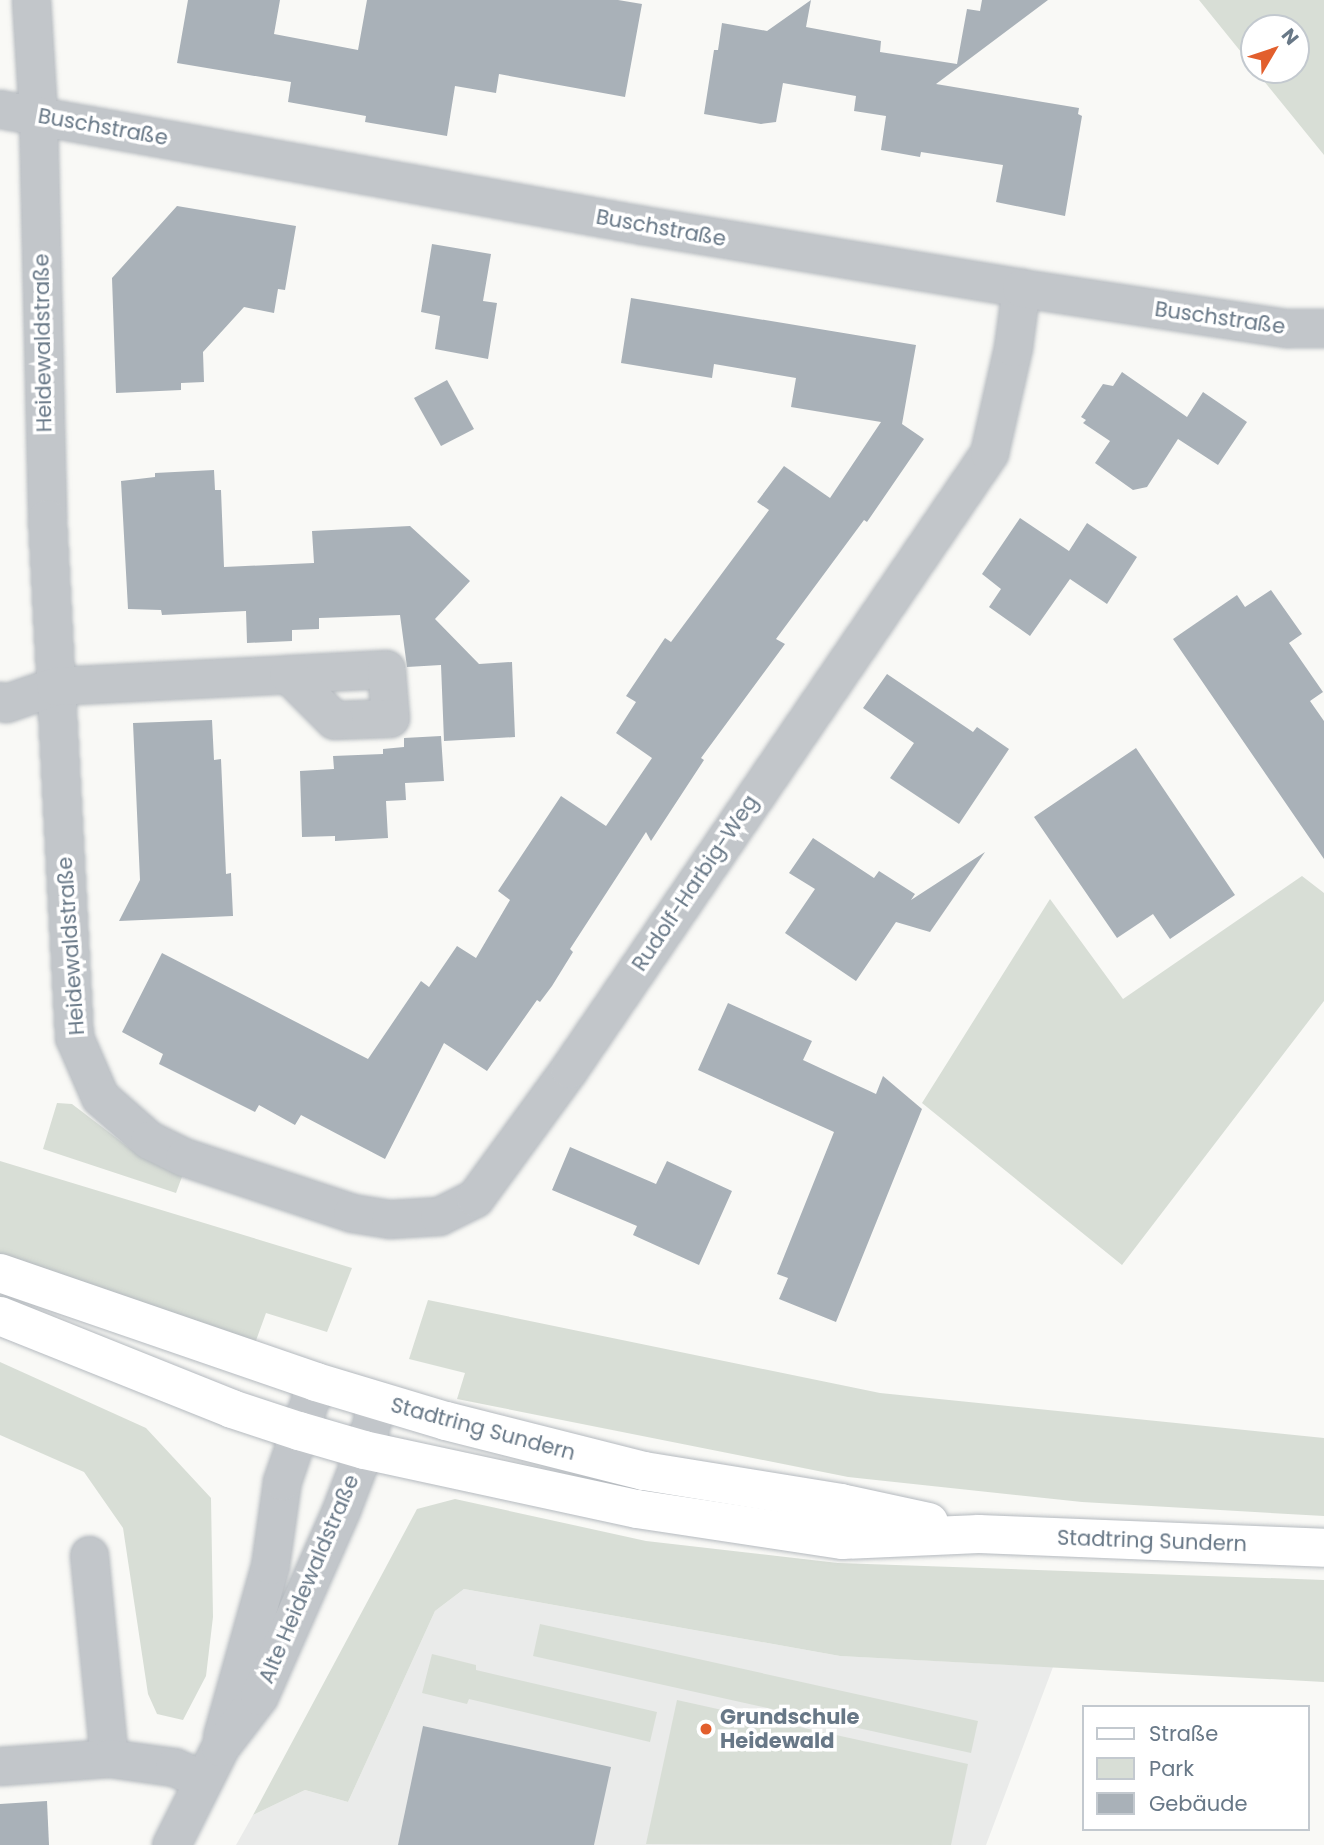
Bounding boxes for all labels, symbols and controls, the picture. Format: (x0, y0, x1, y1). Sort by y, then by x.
north arrow (1240, 14, 1310, 84)
text: N (1275, 23, 1305, 51)
street label: Buschstraße (36, 103, 170, 151)
street label: Buschstraße (594, 204, 728, 252)
street label: Heidewaldstraße (29, 253, 57, 433)
street label: Buschstraße (1153, 296, 1287, 340)
street label: Rudolf-Harbig-Weg (627, 790, 763, 976)
street label: Heidewaldstraße (52, 856, 90, 1036)
street label: Stadtring Sundern (388, 1392, 578, 1466)
street label: Alte Heidewaldstraße (254, 1471, 364, 1687)
street label: Stadtring Sundern (1057, 1525, 1247, 1557)
place label: Grundschule Heidewald (720, 1704, 859, 1754)
legend (1082, 1705, 1310, 1831)
text: Straße (1149, 1719, 1218, 1748)
marker: Grundschule Heidewald (698, 1721, 714, 1737)
text: Park (1149, 1754, 1194, 1783)
text: Gebäude (1149, 1789, 1247, 1818)

